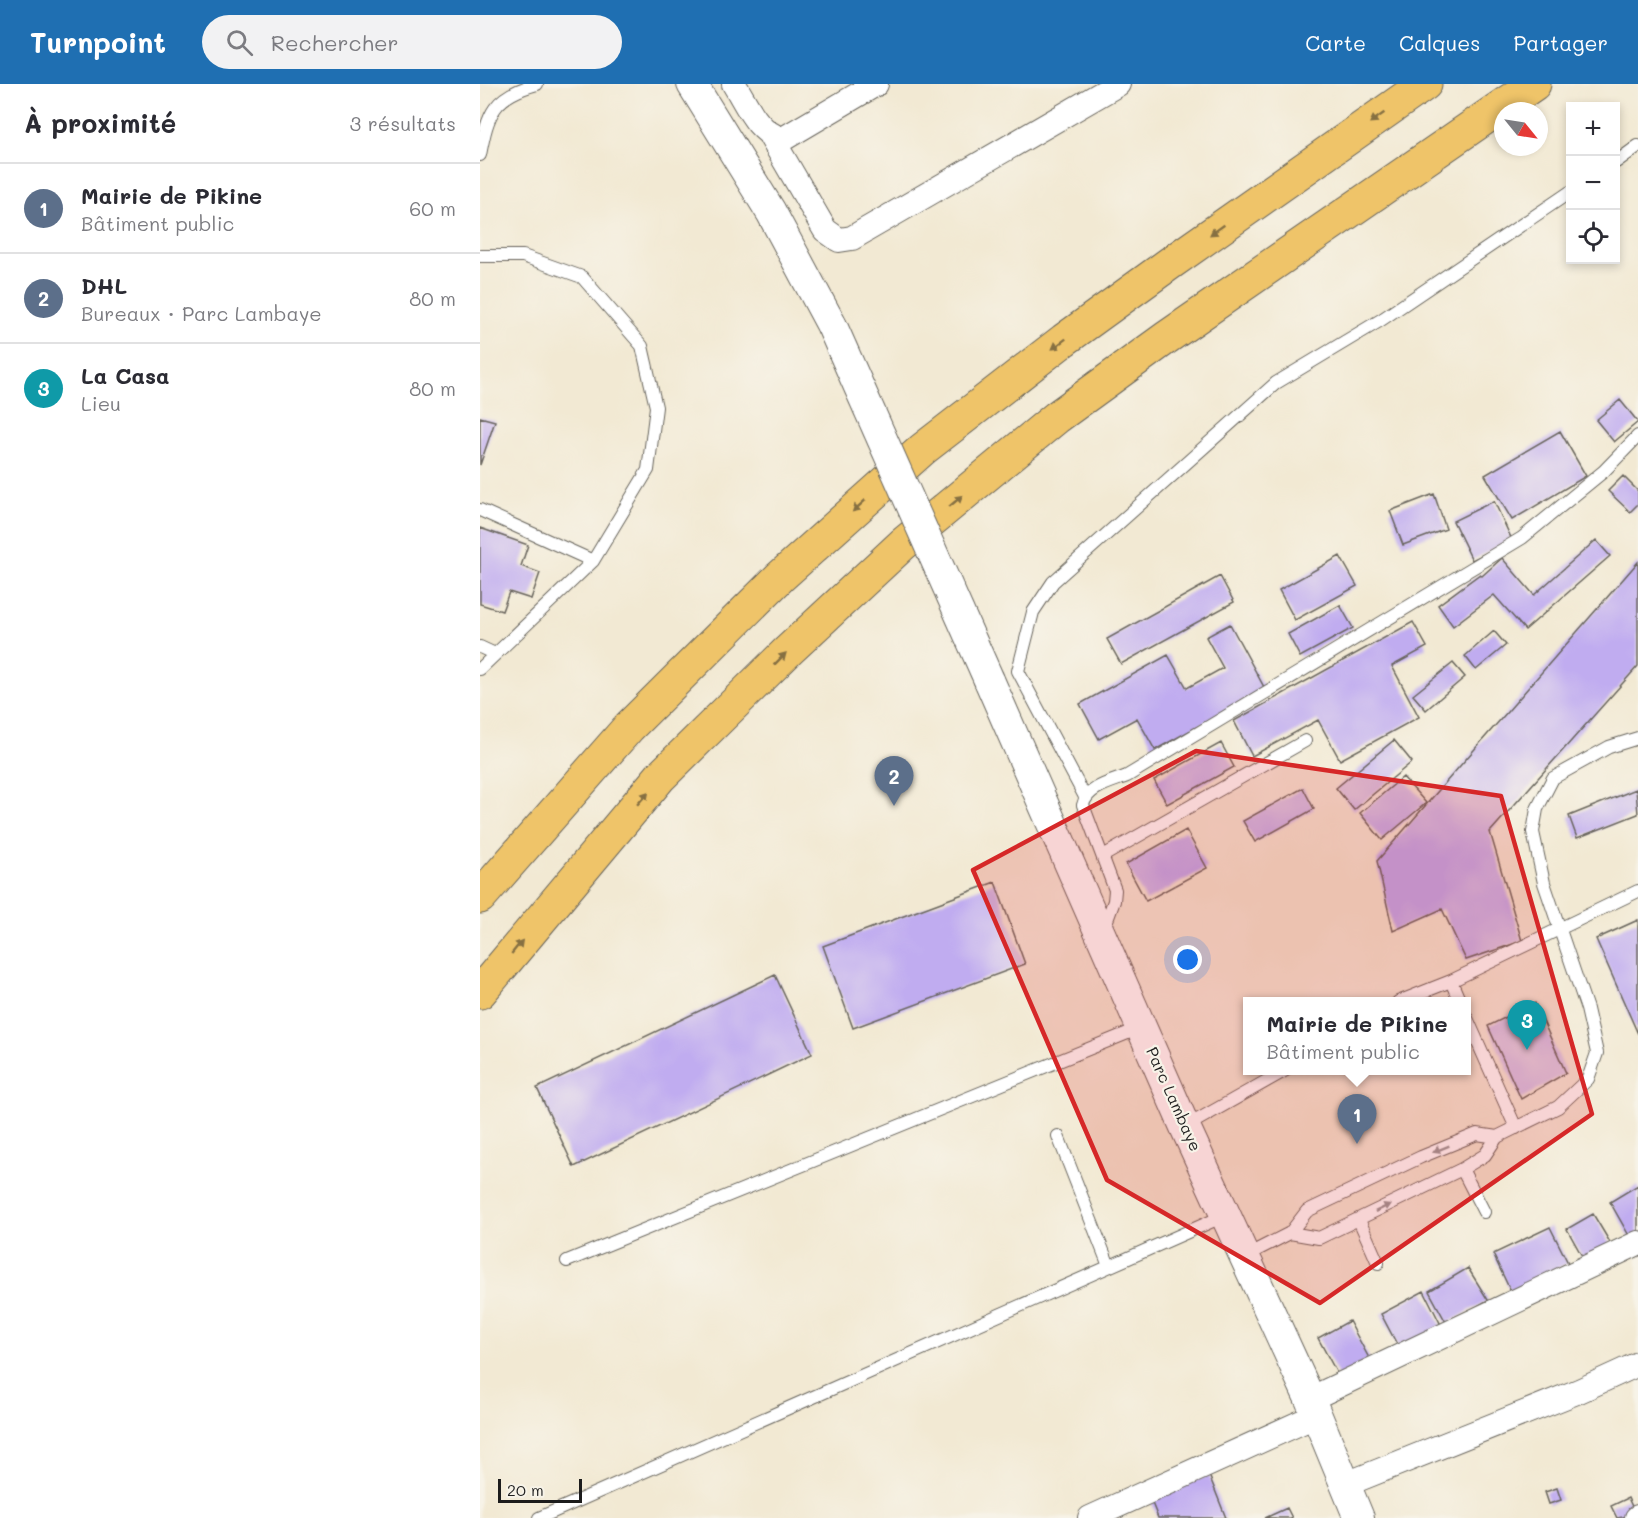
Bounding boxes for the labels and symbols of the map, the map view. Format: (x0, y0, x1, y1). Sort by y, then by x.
north arrow (1494, 102, 1548, 156)
one-way arrow (1370, 112, 1386, 124)
one-way arrow (1210, 224, 1226, 236)
one-way arrow (1052, 337, 1067, 349)
one-way arrow (948, 494, 964, 507)
one-way arrow (852, 499, 867, 512)
one-way arrow (772, 653, 786, 667)
pin: 2 (874, 756, 914, 806)
one-way arrow (636, 790, 649, 806)
one-way arrow (510, 940, 523, 955)
your location (1173, 945, 1202, 974)
pin: 3 (1508, 1000, 1546, 1050)
street label: Parc Lambaye (1142, 1043, 1207, 1154)
pin: 1 (1338, 1094, 1376, 1144)
one-way arrow (1432, 1144, 1450, 1154)
one-way arrow (1375, 1204, 1392, 1213)
scale bar (498, 1476, 582, 1504)

